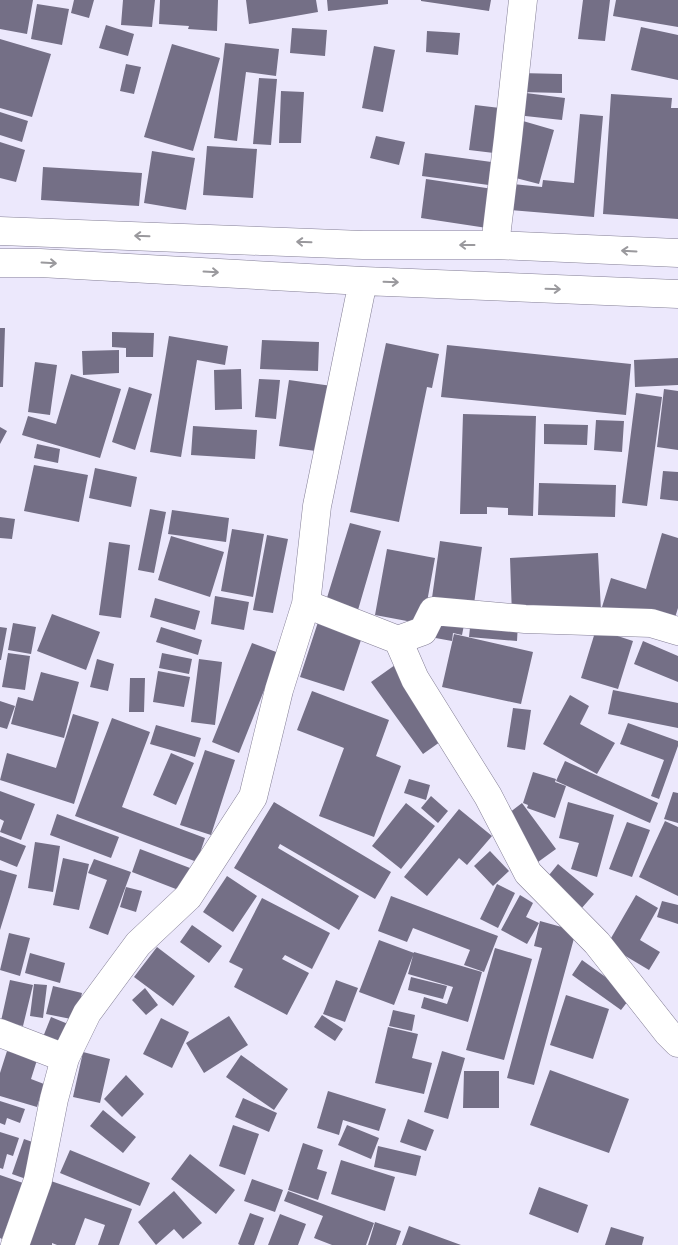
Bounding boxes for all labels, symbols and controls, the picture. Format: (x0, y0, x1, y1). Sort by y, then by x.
one-way arrow (134, 231, 150, 240)
one-way arrow (297, 238, 313, 247)
one-way arrow (459, 240, 476, 250)
one-way arrow (622, 246, 638, 256)
one-way arrow (40, 259, 56, 268)
one-way arrow (203, 268, 219, 277)
one-way arrow (382, 277, 398, 287)
one-way arrow (545, 284, 561, 293)

